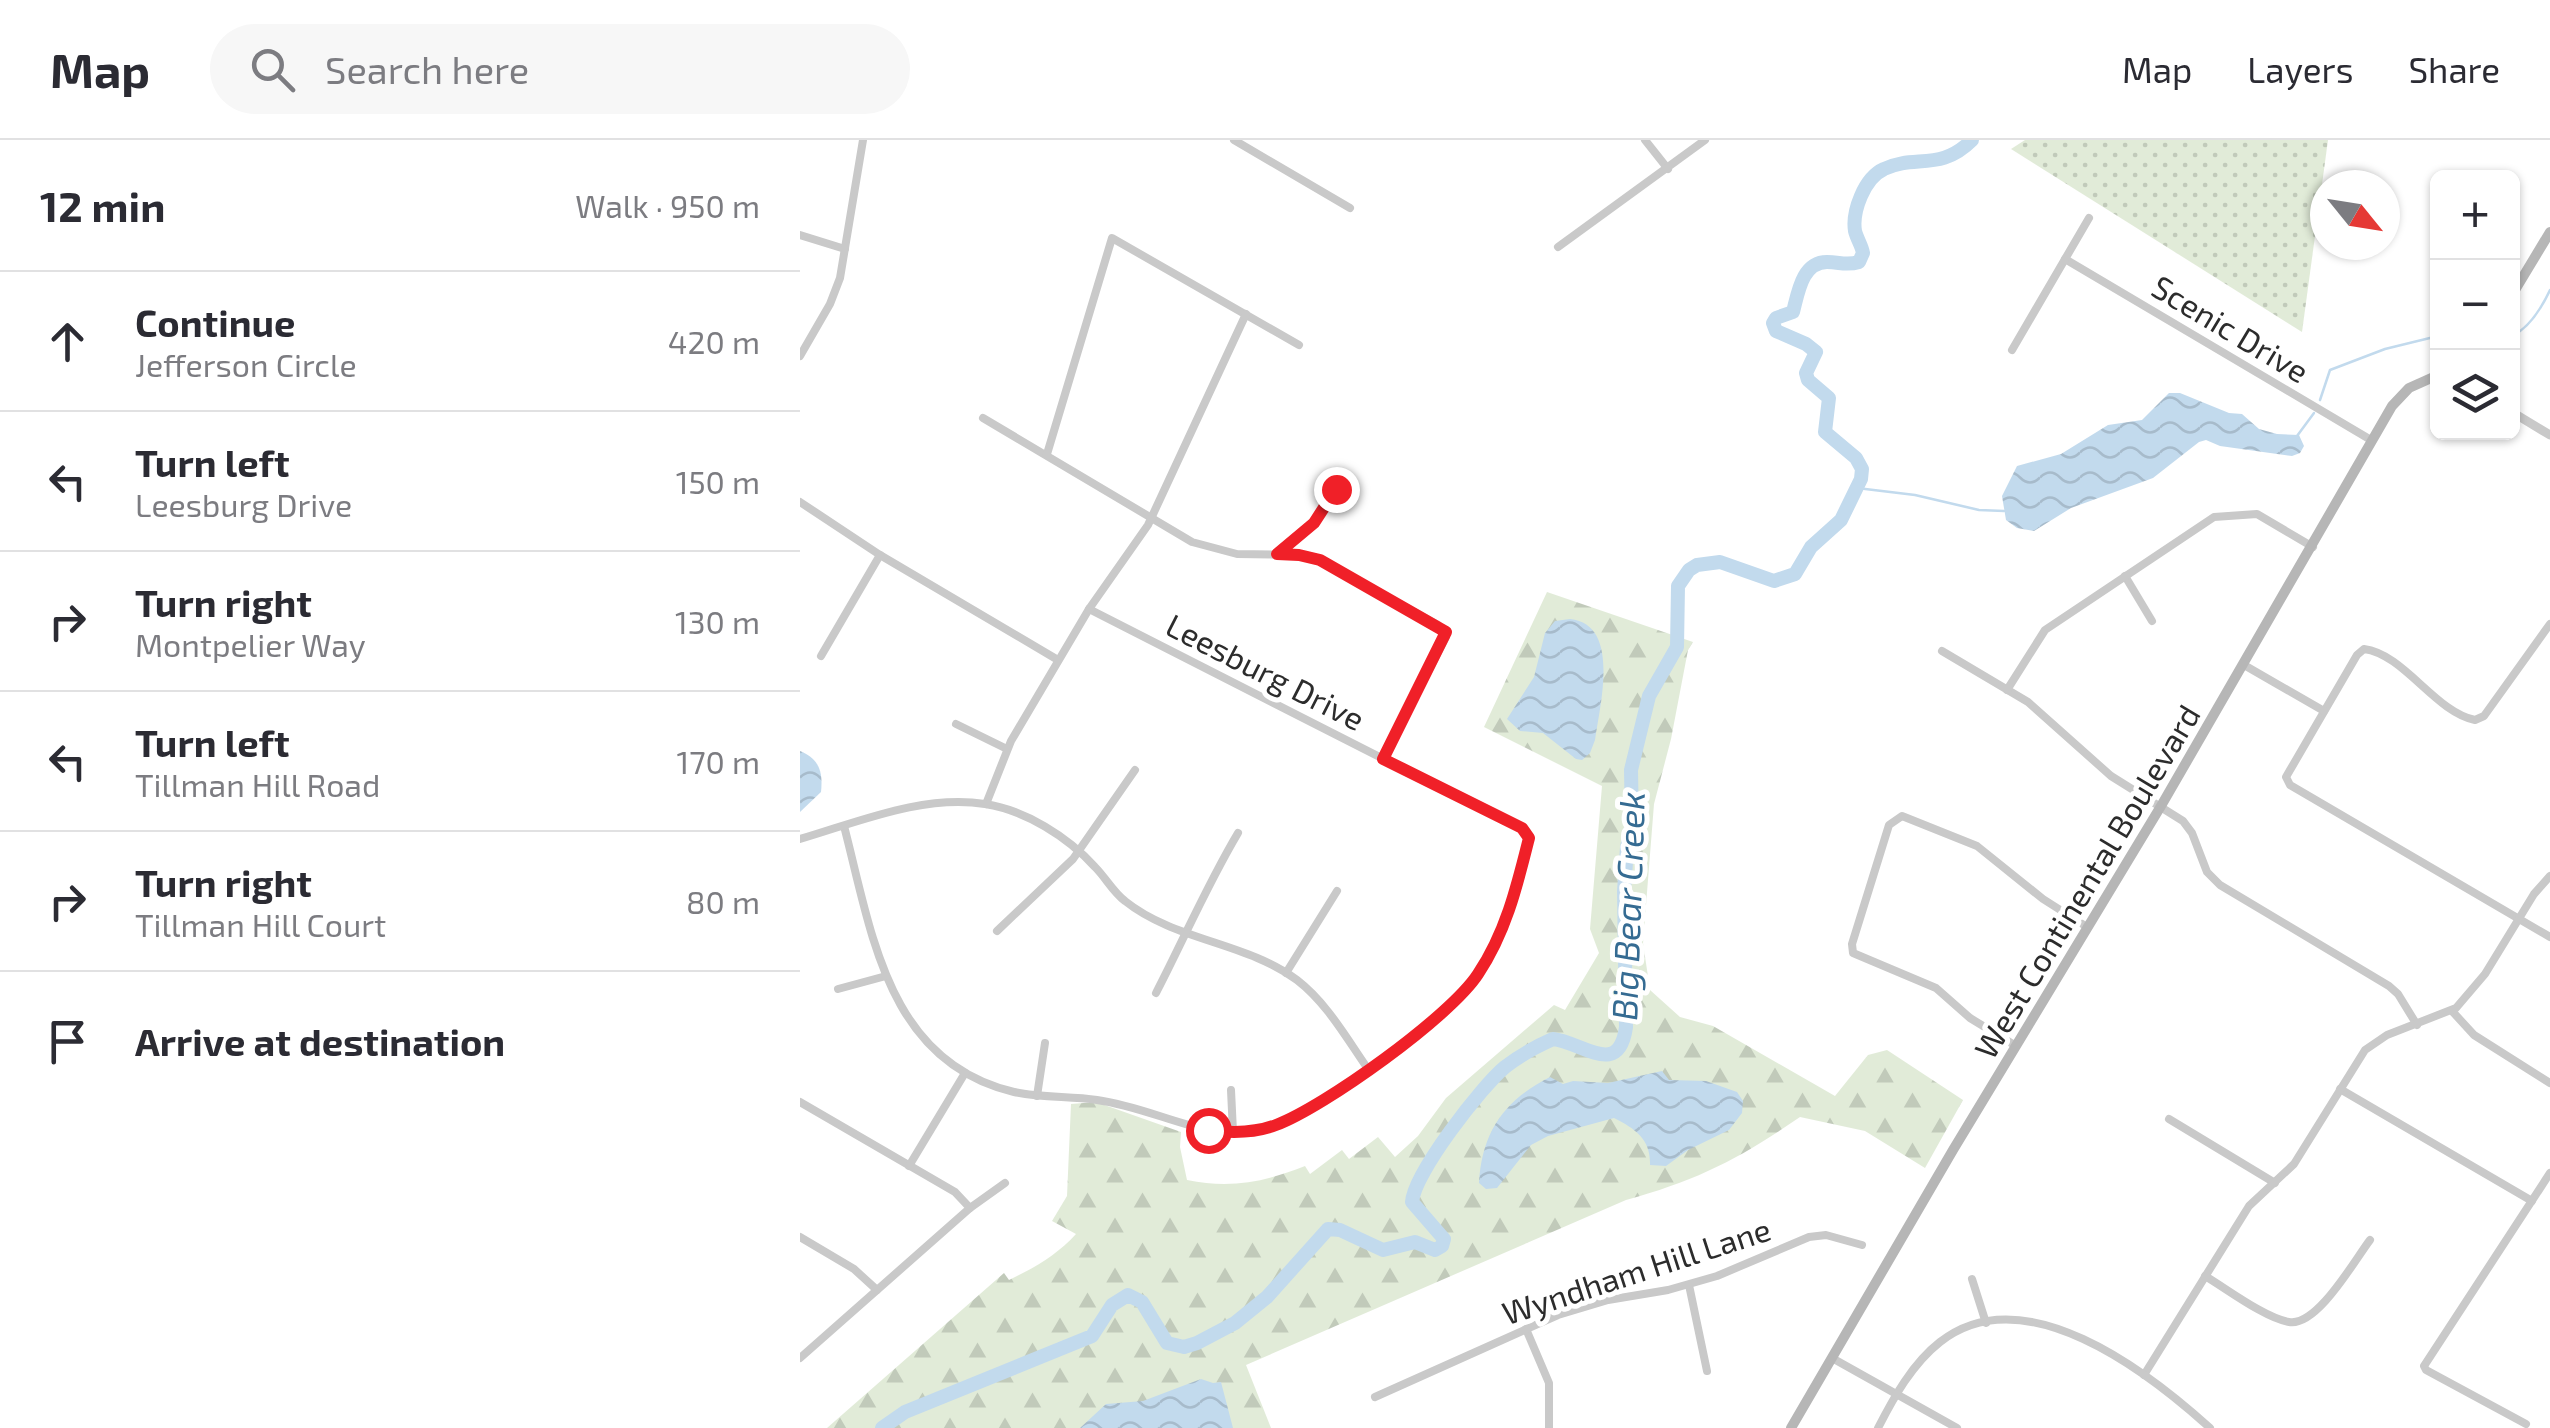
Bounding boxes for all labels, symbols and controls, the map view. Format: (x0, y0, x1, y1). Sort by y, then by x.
search box (210, 24, 910, 114)
text: Map (50, 40, 150, 98)
icon: search (245, 42, 300, 97)
text: Search here (325, 46, 529, 92)
text: Map (2122, 48, 2192, 90)
text: Layers (2247, 48, 2353, 90)
text: Share (2408, 48, 2500, 90)
north arrow (2310, 170, 2400, 260)
map controls (2430, 170, 2520, 440)
button: + (2430, 170, 2520, 260)
text: 12 min (40, 180, 165, 230)
text: Walk · 950 m (575, 186, 760, 224)
button: − (2430, 260, 2520, 350)
street label: Scenic Drive (2146, 266, 2316, 390)
text: Continue (135, 299, 295, 345)
icon: ahead (40, 314, 95, 369)
text: 420 m (668, 322, 760, 360)
text: Jefferson Circle (135, 345, 357, 383)
button: layers (2430, 350, 2520, 440)
text: Turn left (135, 439, 290, 485)
icon: left (40, 454, 95, 509)
text: 150 m (676, 462, 760, 500)
route end (1314, 467, 1360, 513)
text: Leesburg Drive (135, 485, 352, 523)
text: Turn right (135, 579, 312, 625)
icon: right (40, 594, 95, 649)
text: 130 m (675, 602, 760, 640)
street label: Leesburg Drive (1161, 605, 1371, 737)
text: Montpelier Way (135, 625, 366, 663)
street label: West Continental Boulevard (1965, 697, 2207, 1065)
text: Turn left (135, 719, 290, 765)
icon: left (40, 734, 95, 789)
text: 170 m (676, 742, 760, 780)
text: Tillman Hill Road (135, 765, 380, 803)
water label: Big Bear Creek (1602, 791, 1652, 1021)
text: Turn right (135, 859, 312, 905)
icon: right (40, 874, 95, 929)
text: 80 m (686, 882, 760, 920)
text: Tillman Hill Court (135, 905, 386, 943)
icon: arrive (40, 1014, 95, 1069)
text: Arrive at destination (135, 1018, 505, 1064)
route start (1186, 1108, 1232, 1154)
street label: Wyndham Hill Lane (1497, 1209, 1775, 1331)

